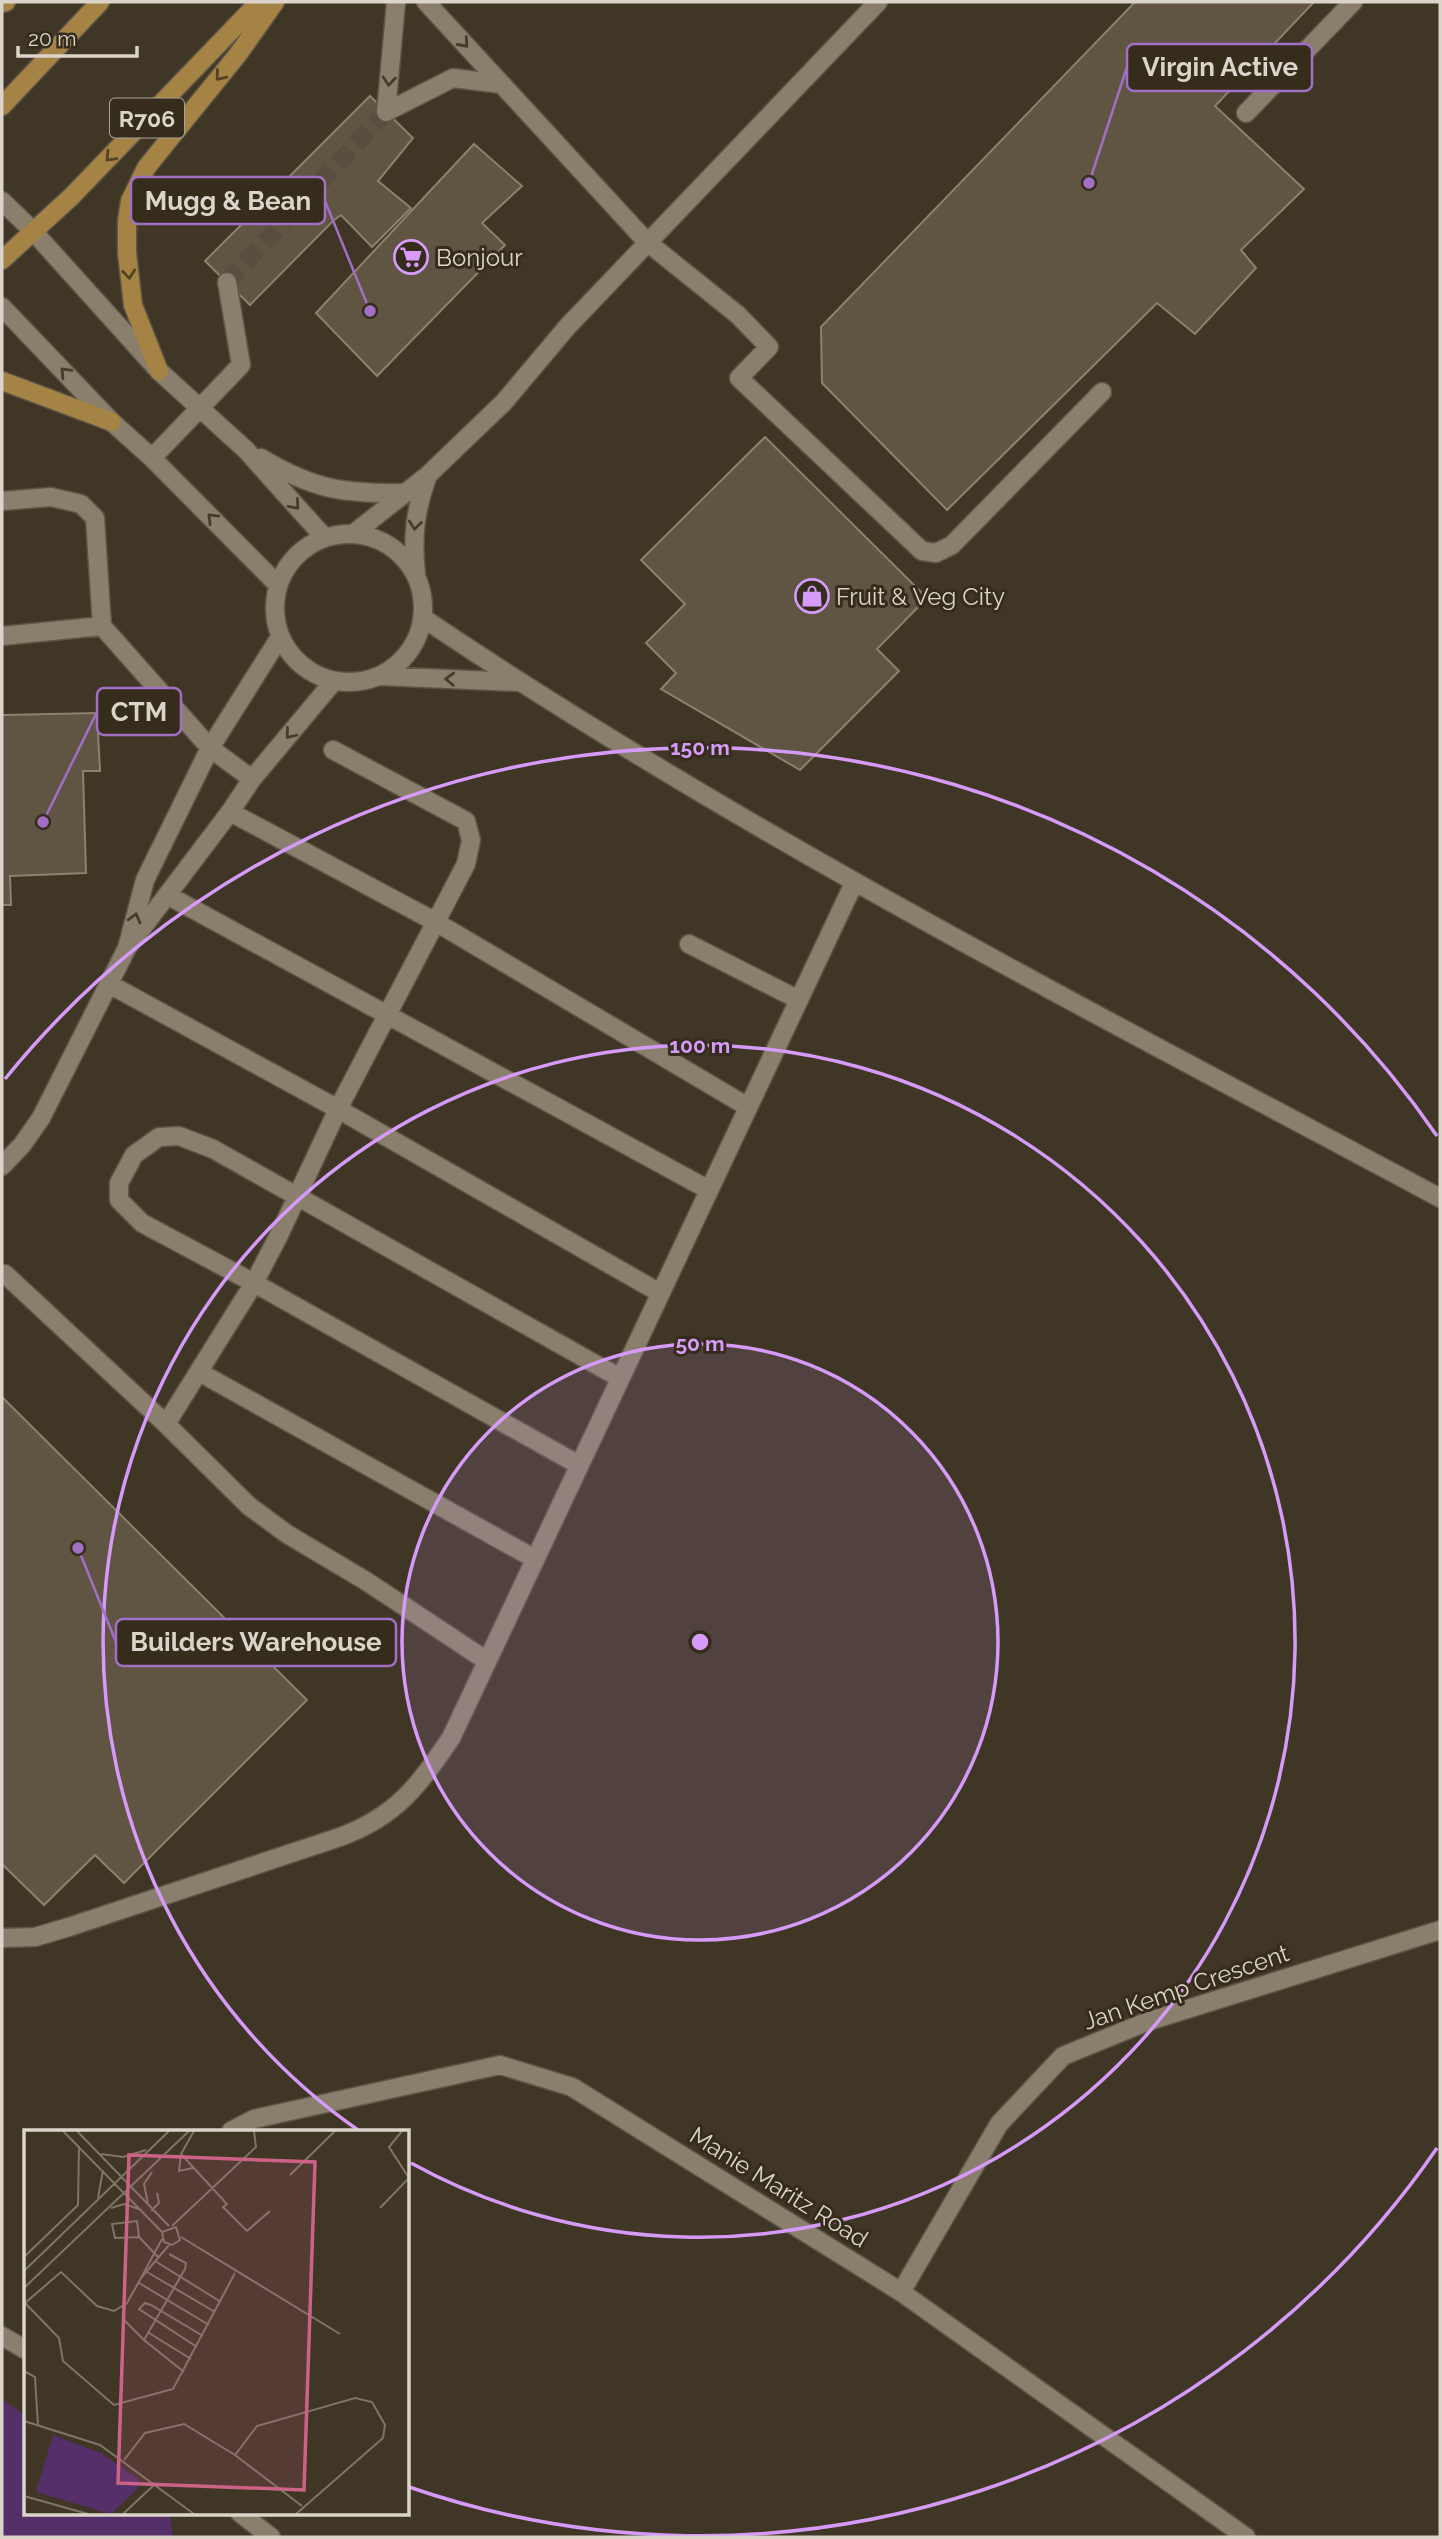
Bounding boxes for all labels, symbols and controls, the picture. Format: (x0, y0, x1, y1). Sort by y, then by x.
scale bar (18, 14, 136, 58)
text: 20 m (28, 26, 76, 51)
one-way arrow (455, 35, 468, 48)
callout: Virgin Active (1127, 44, 1312, 91)
text: Virgin Active (1142, 52, 1298, 82)
one-way arrow (216, 68, 228, 81)
one-way arrow (382, 76, 397, 87)
road number: R706 (110, 99, 184, 138)
one-way arrow (105, 149, 118, 162)
callout: Mugg & Bean (131, 177, 325, 224)
text: Mugg & Bean (145, 186, 311, 216)
supermarket icon: Bonjour (392, 238, 430, 276)
place label: Bonjour (436, 243, 523, 272)
one-way arrow (121, 268, 136, 279)
one-way arrow (61, 367, 74, 380)
one-way arrow (287, 497, 299, 510)
one-way arrow (207, 514, 220, 527)
one-way arrow (408, 519, 423, 530)
shop icon: Fruit & Veg City (793, 577, 831, 615)
place label: Fruit & Veg City (836, 582, 1005, 611)
one-way arrow (444, 672, 455, 687)
callout: CTM (97, 688, 181, 735)
text: CTM (111, 697, 167, 727)
one-way arrow (286, 725, 298, 738)
text: 150 m (670, 735, 730, 760)
one-way arrow (127, 912, 141, 924)
text: 100 m (670, 1033, 730, 1058)
text: 50 m (675, 1331, 725, 1356)
callout: Builders Warehouse (116, 1619, 396, 1666)
text: Builders Warehouse (130, 1627, 382, 1657)
centre of rings (688, 1630, 712, 1654)
street label: Jan Kemp Crescent (1079, 1938, 1293, 2036)
street label: Manie Maritz Road (685, 2120, 873, 2254)
inset map (24, 2130, 410, 2514)

